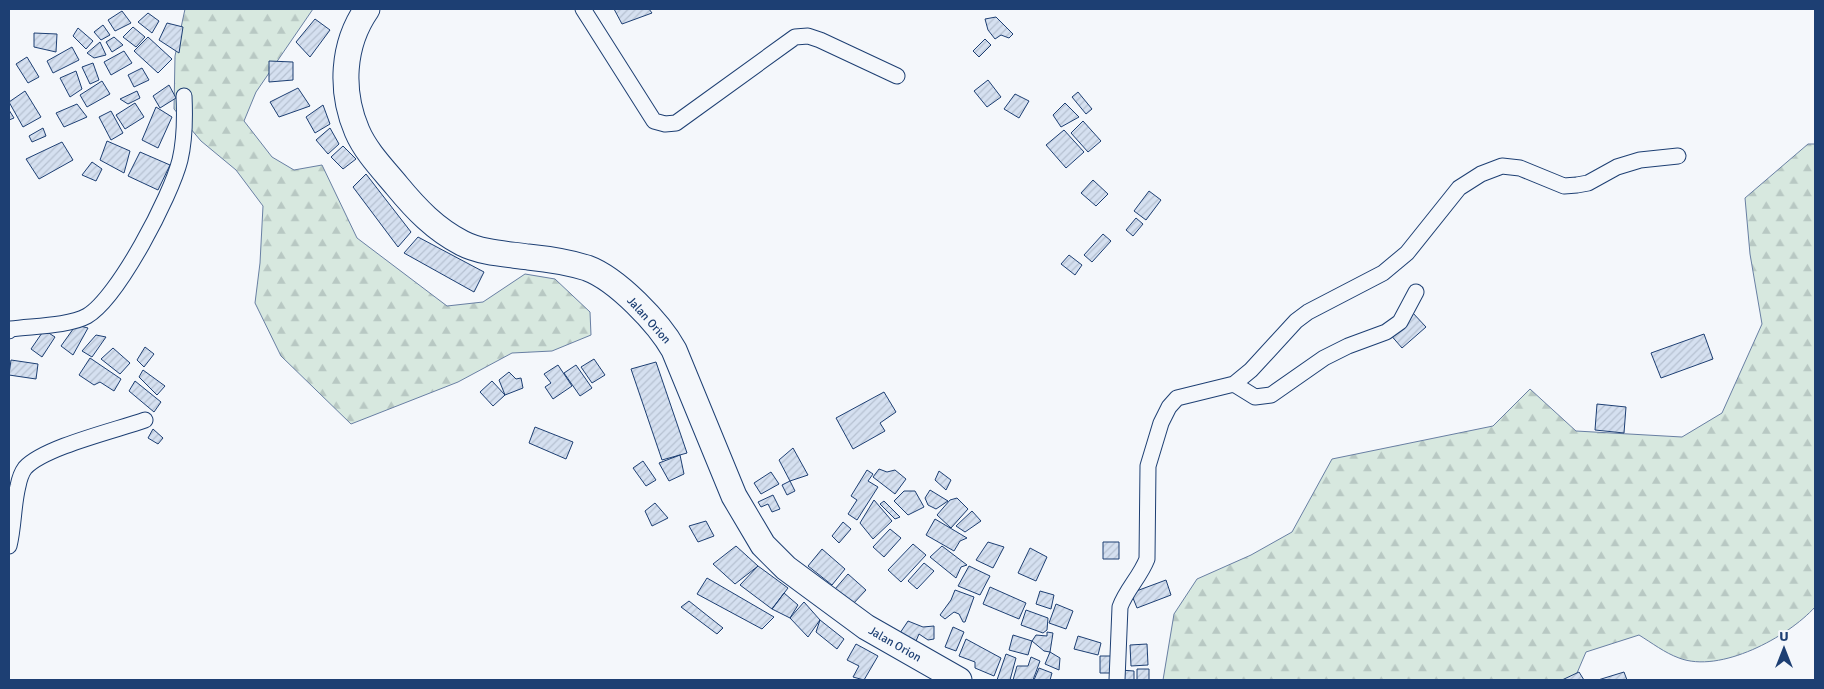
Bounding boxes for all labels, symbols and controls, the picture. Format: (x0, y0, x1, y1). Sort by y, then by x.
street label: Jalan Orion (623, 294, 674, 347)
street label: Jalan Orion (866, 623, 924, 666)
north arrow (1759, 624, 1809, 674)
text: U (1779, 628, 1789, 645)

